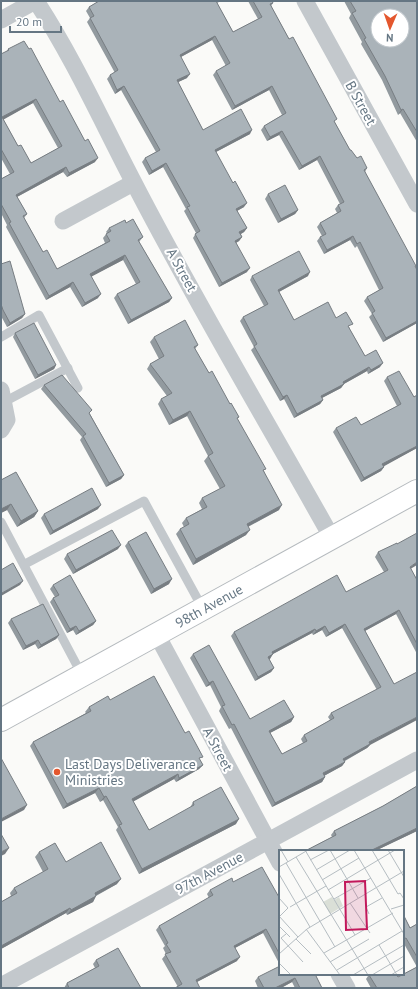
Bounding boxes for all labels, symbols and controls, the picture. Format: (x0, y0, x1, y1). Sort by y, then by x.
scale bar (10, 8, 61, 34)
north arrow (370, 8, 410, 48)
text: 20 m (16, 14, 42, 29)
text: N (386, 31, 394, 45)
street label: B Street (342, 78, 381, 128)
street label: A Street (163, 245, 201, 295)
street label: 98th Avenue (172, 580, 246, 632)
street label: A Street (199, 724, 237, 774)
place label: Last Days Deliverance Ministries (65, 755, 196, 789)
marker: Last Days Deliverance Ministries (52, 767, 62, 777)
street label: 97th Avenue (172, 848, 246, 898)
inset map (279, 850, 404, 975)

